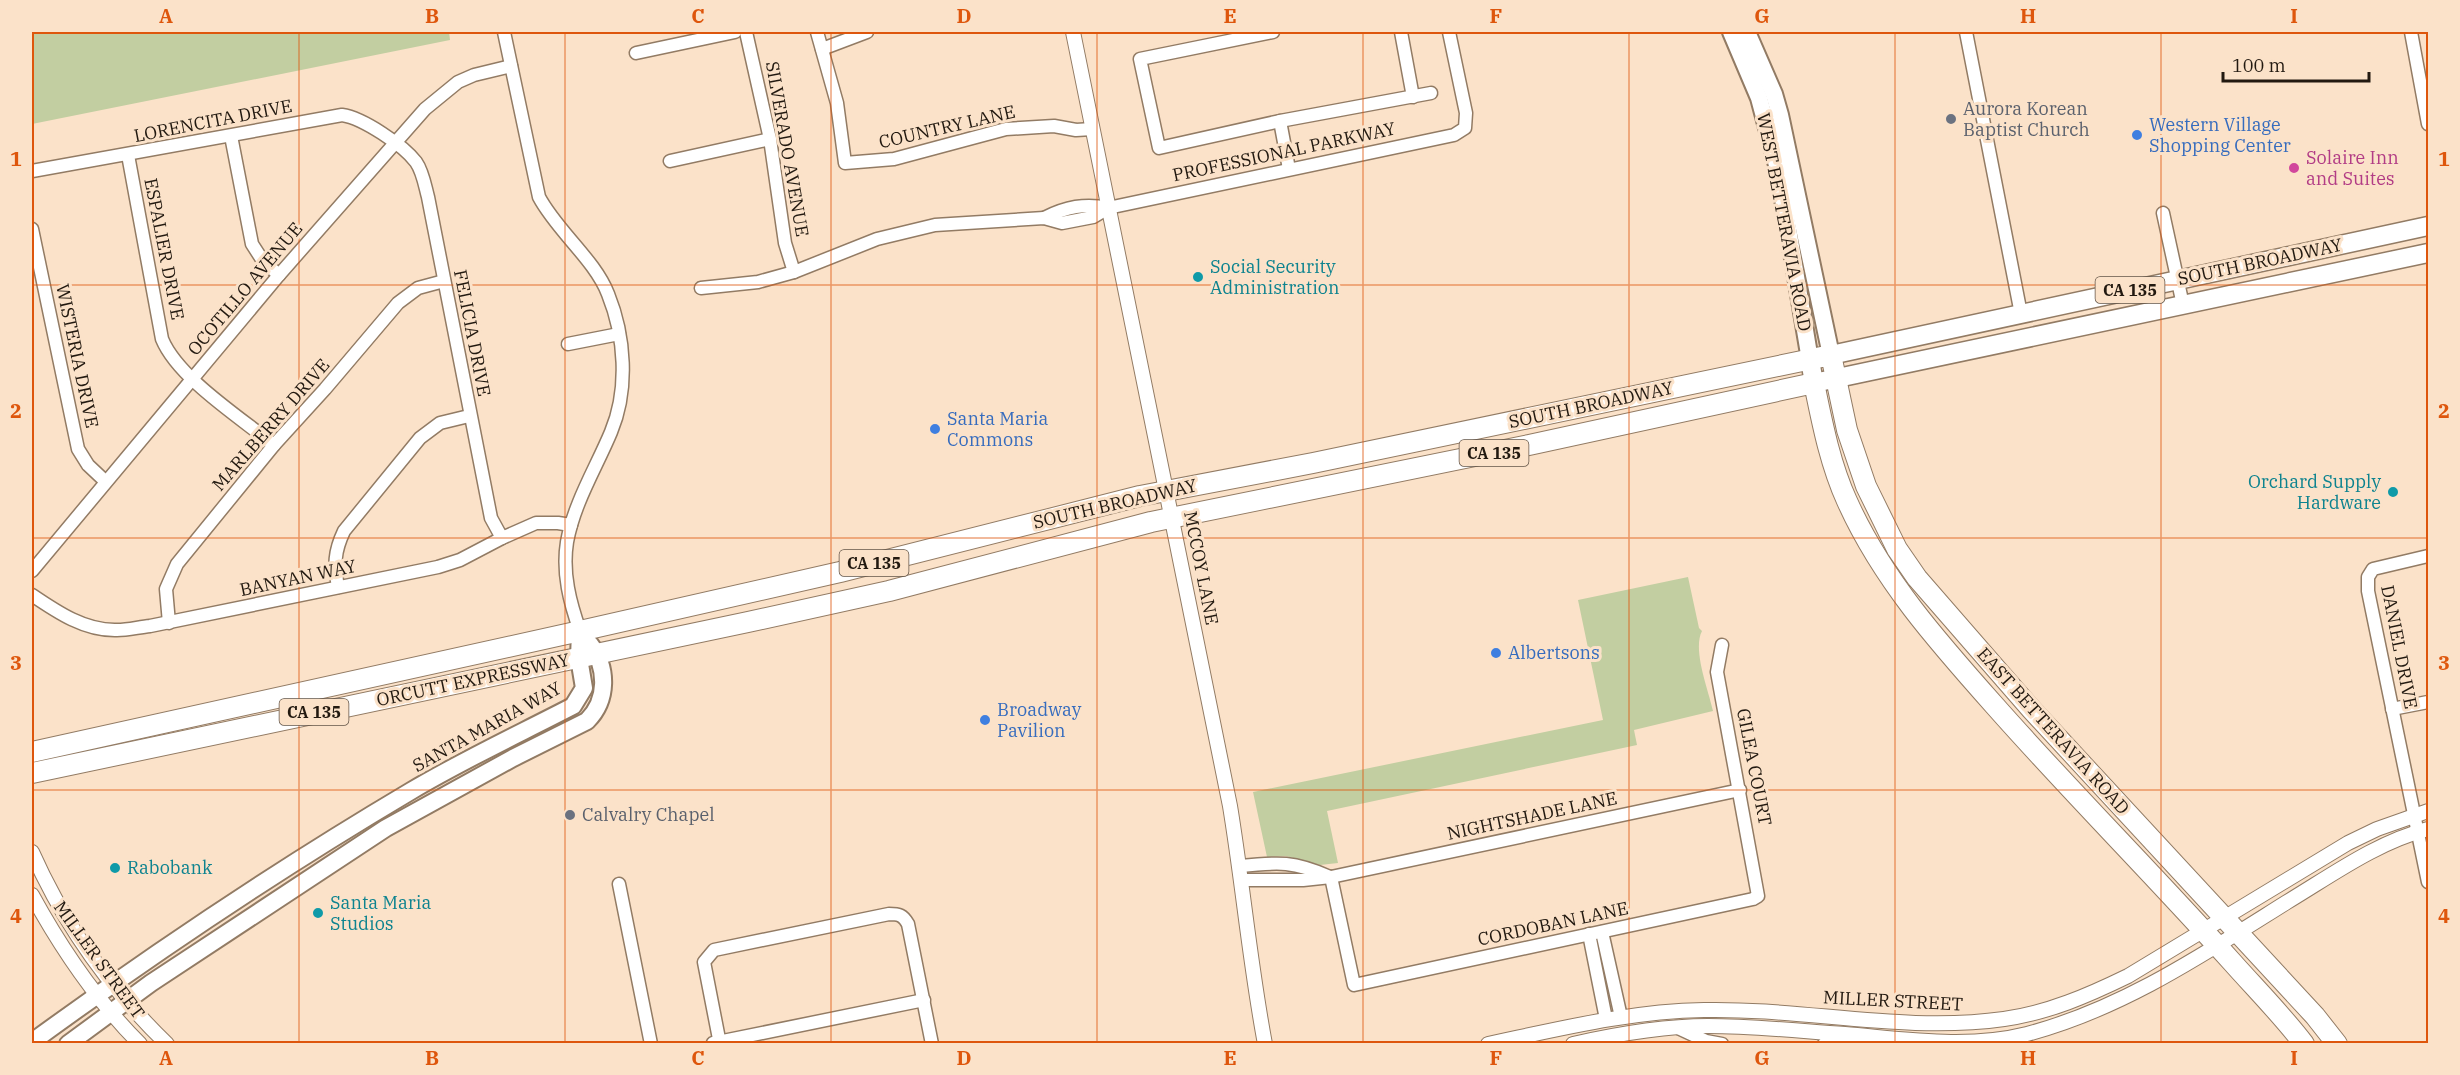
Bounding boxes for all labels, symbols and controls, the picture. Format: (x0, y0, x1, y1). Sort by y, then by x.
text: A (159, 2, 173, 29)
text: B (425, 2, 439, 29)
text: C (691, 2, 705, 29)
text: D (956, 2, 972, 29)
text: E (1223, 2, 1237, 29)
text: F (1490, 2, 1502, 29)
text: G (1754, 2, 1770, 29)
text: H (2020, 2, 2036, 29)
text: I (2290, 2, 2298, 29)
scale bar (2223, 45, 2368, 83)
text: 100 m (2232, 54, 2286, 77)
street label: SILVERADO AVENUE (761, 59, 814, 239)
street label: LORENCITA DRIVE (132, 94, 294, 147)
place label: Aurora Korean Baptist Church (1963, 97, 2090, 141)
street label: COUNTRY LANE (877, 100, 1017, 153)
street label: WEST BETTERAVIA ROAD (1752, 111, 1817, 333)
marker: Aurora Korean Baptist Church (1944, 112, 1958, 126)
place label: Western Village Shopping Center (2149, 113, 2291, 157)
street label: PROFESSIONAL PARKWAY (1170, 117, 1398, 186)
marker: Western Village Shopping Center (2130, 128, 2144, 142)
text: 1 (10, 145, 22, 172)
text: 1 (2438, 145, 2450, 172)
place label: Solaire Inn and Suites (2306, 146, 2399, 190)
marker: Solaire Inn and Suites (2287, 161, 2301, 175)
street label: ESPALIER DRIVE (139, 176, 190, 322)
street label: OCOTILLO AVENUE (182, 217, 307, 360)
street label: SOUTH BROADWAY (2176, 233, 2345, 290)
place label: Social Security Administration (1210, 255, 1340, 299)
street label: FELICIA DRIVE (449, 268, 496, 398)
marker: Social Security Administration (1191, 270, 1205, 284)
road number: CA 135 (2096, 277, 2164, 303)
street label: WISTERIA DRIVE (51, 282, 104, 430)
street label: MARLBERRY DRIVE (207, 354, 334, 496)
street label: SOUTH BROADWAY (1507, 376, 1676, 433)
text: 2 (10, 397, 22, 424)
text: 2 (2438, 397, 2450, 424)
place label: Santa Maria Commons (947, 407, 1048, 451)
marker: Santa Maria Commons (928, 422, 942, 436)
road number: CA 135 (1460, 440, 1528, 466)
place label: Orchard Supply Hardware (2248, 470, 2381, 514)
street label: SOUTH BROADWAY (1031, 473, 1200, 534)
marker: Orchard Supply Hardware (2386, 485, 2400, 499)
street label: MCCOY LANE (1179, 509, 1224, 627)
road number: CA 135 (840, 550, 908, 576)
street label: BANYAN WAY (238, 554, 359, 601)
street label: DANIEL DRIVE (2376, 583, 2423, 711)
place label: Albertsons (1508, 641, 1600, 664)
street label: EAST BETTERAVIA ROAD (1972, 642, 2135, 819)
marker: Albertsons (1489, 646, 1503, 660)
street label: ORCUTT EXPRESSWAY (374, 648, 572, 711)
text: 3 (10, 649, 22, 676)
text: 3 (2438, 649, 2450, 676)
street label: SANTA MARIA WAY (408, 676, 566, 777)
place label: Broadway Pavilion (997, 698, 1082, 742)
road number: CA 135 (280, 699, 348, 725)
street label: GILEA COURT (1732, 706, 1777, 828)
marker: Broadway Pavilion (978, 713, 992, 727)
street label: NIGHTSHADE LANE (1445, 786, 1619, 845)
place label: Calvalry Chapel (582, 803, 715, 826)
marker: Calvalry Chapel (563, 808, 577, 822)
place label: Rabobank (127, 856, 213, 879)
marker: Rabobank (108, 861, 122, 875)
place label: Santa Maria Studios (330, 891, 431, 935)
street label: MILLER STREET (49, 896, 150, 1023)
street label: CORDOBAN LANE (1476, 896, 1630, 951)
text: 4 (10, 902, 22, 929)
text: 4 (2438, 902, 2450, 929)
marker: Santa Maria Studios (311, 906, 325, 920)
street label: MILLER STREET (1822, 985, 1964, 1016)
text: A (159, 1044, 173, 1071)
text: B (425, 1044, 439, 1071)
text: C (691, 1044, 705, 1071)
text: D (956, 1044, 972, 1071)
text: E (1223, 1044, 1237, 1071)
text: F (1490, 1044, 1502, 1071)
text: G (1754, 1044, 1770, 1071)
text: H (2020, 1044, 2036, 1071)
text: I (2290, 1044, 2298, 1071)

